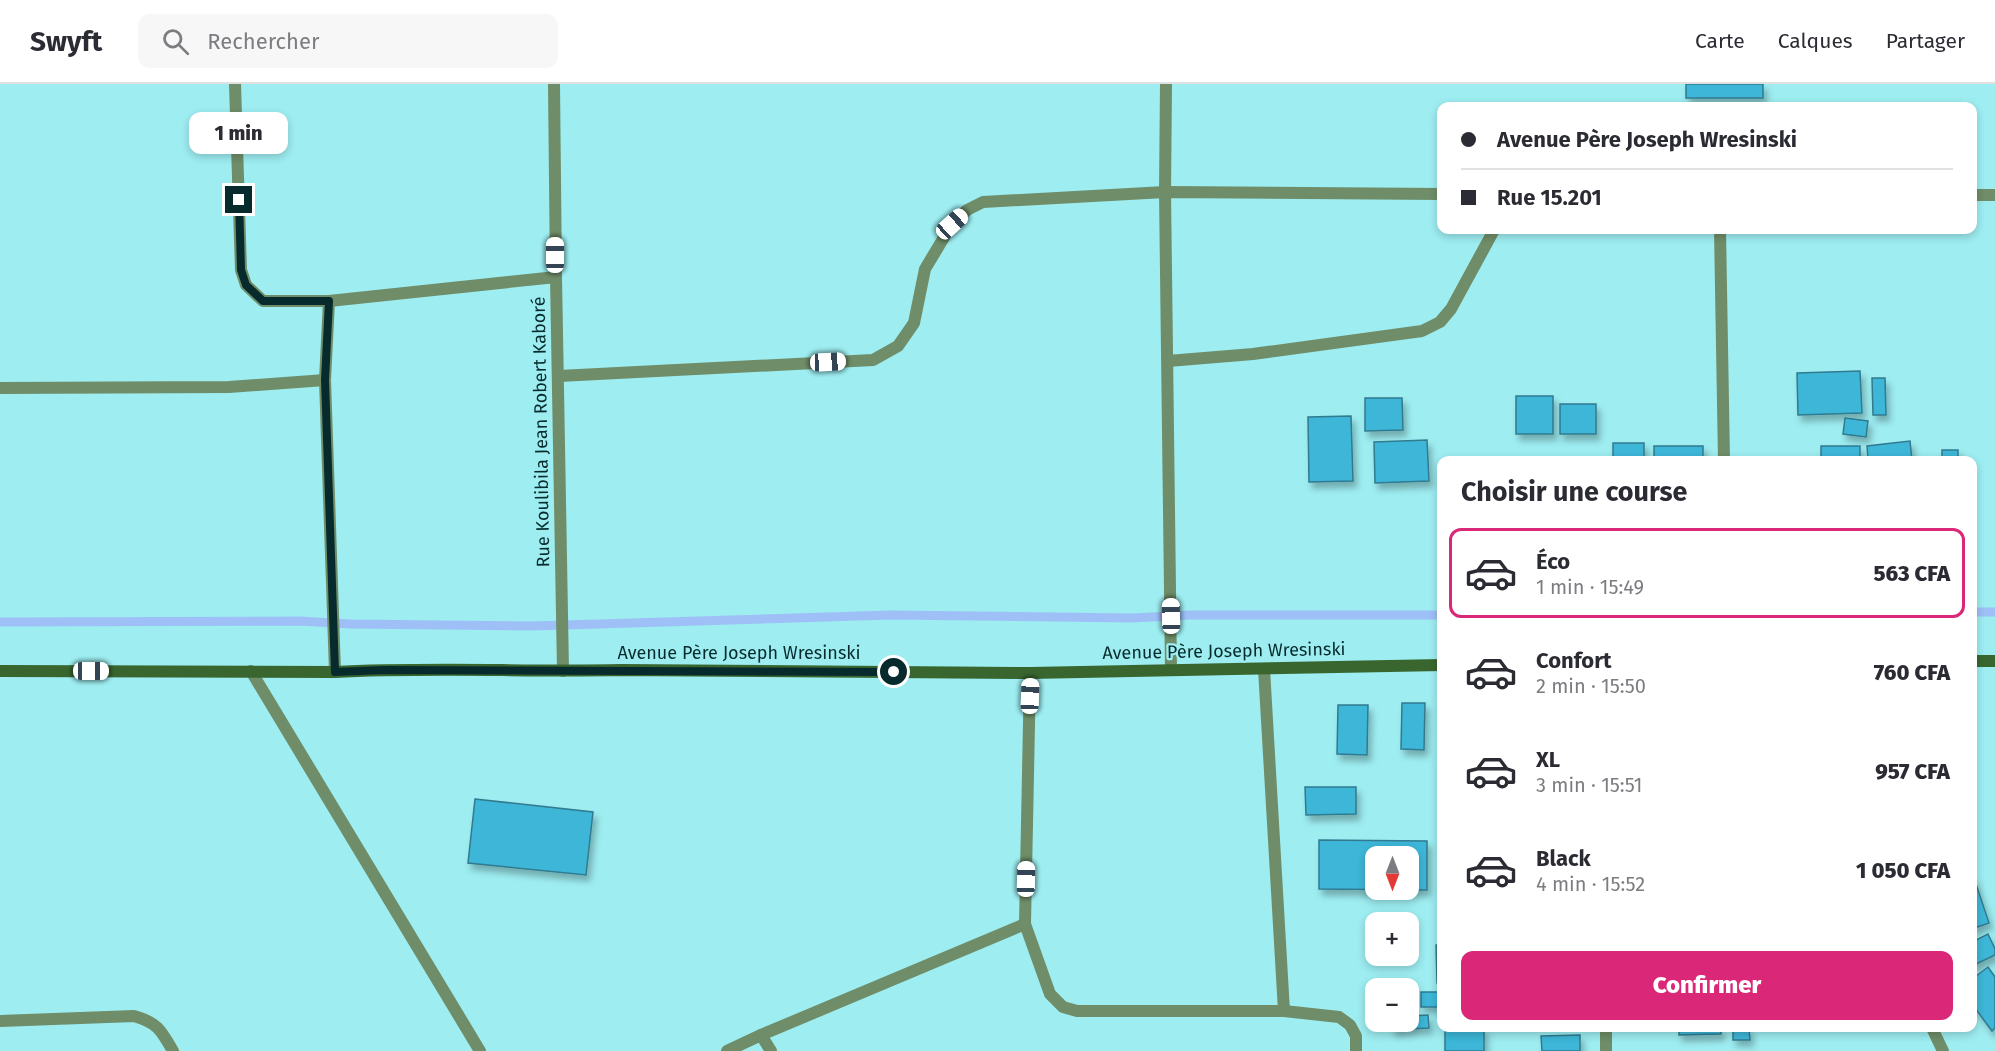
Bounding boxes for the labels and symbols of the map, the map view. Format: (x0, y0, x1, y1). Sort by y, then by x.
callout: 1 min (190, 113, 288, 155)
route end (225, 186, 252, 213)
car (933, 205, 971, 243)
car (546, 237, 564, 273)
street label: Rue Koulibila Jean Robert Kaboré (528, 296, 554, 568)
car (810, 352, 846, 372)
car (1162, 598, 1180, 634)
street label: Avenue Père Joseph Wresinski (1102, 638, 1346, 664)
street label: Avenue Père Joseph Wresinski (617, 642, 861, 664)
route start (880, 658, 907, 685)
car (73, 662, 109, 680)
car (1020, 678, 1040, 714)
north arrow (1365, 846, 1419, 900)
car (1017, 861, 1035, 897)

